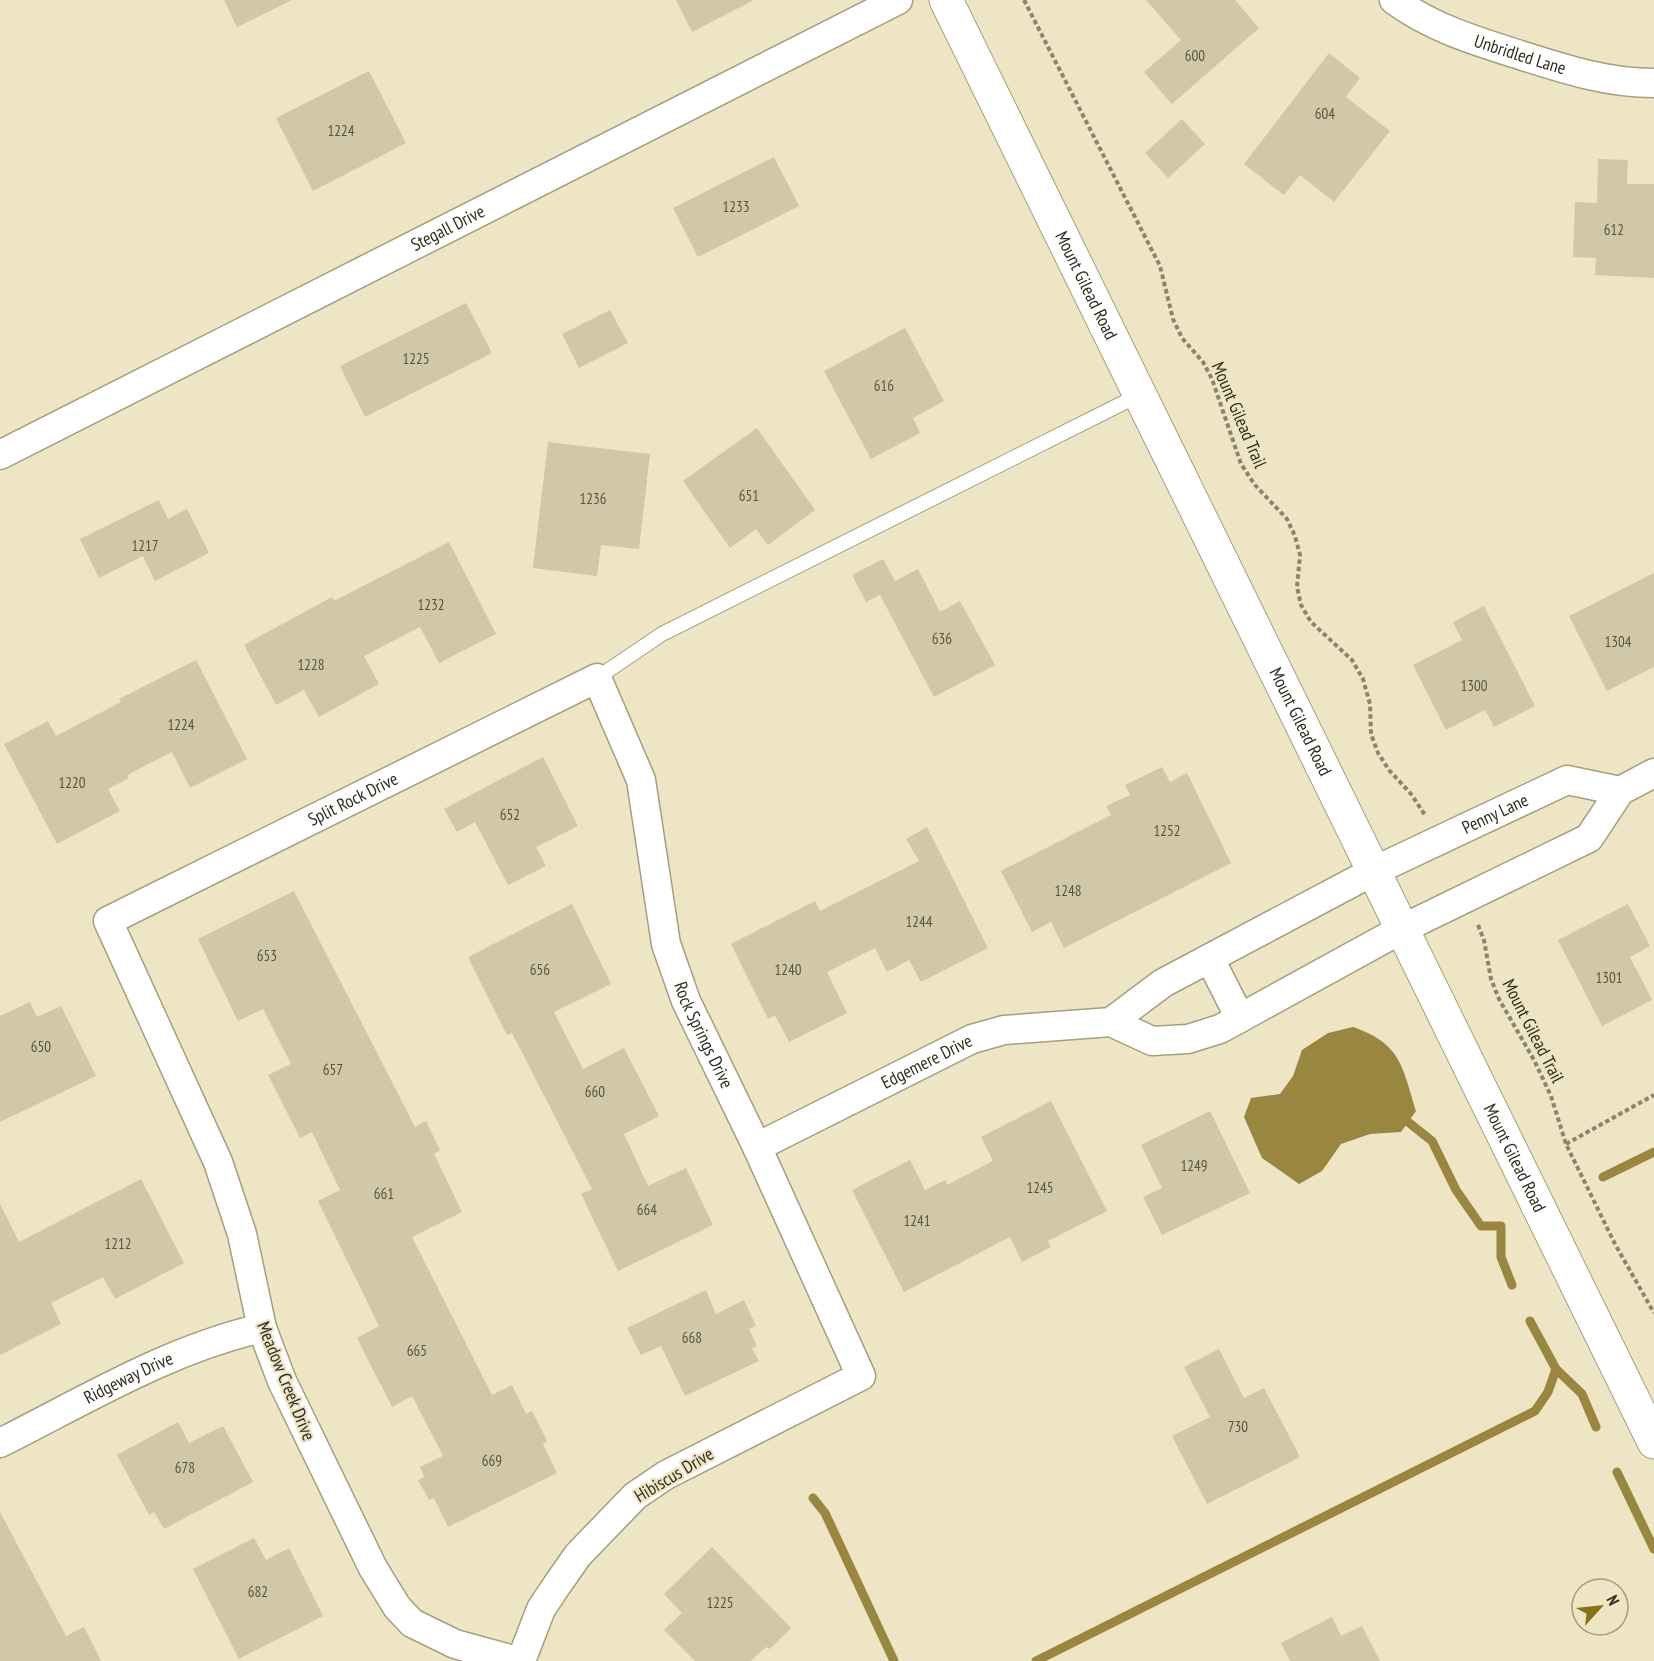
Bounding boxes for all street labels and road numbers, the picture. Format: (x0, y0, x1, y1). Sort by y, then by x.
street label: Unbridled Lane (1471, 29, 1568, 79)
street label: Stegall Drive (407, 199, 488, 256)
street label: Mount Gilead Road (1050, 227, 1123, 343)
street label: Mount Gilead Trail (1207, 358, 1272, 472)
street label: Mount Gilead Road (1265, 664, 1337, 779)
street label: Split Rock Drive (304, 767, 402, 831)
street label: Penny Lane (1458, 788, 1532, 839)
street label: Mount Gilead Trail (1498, 975, 1570, 1087)
street label: Rock Springs Drive (669, 979, 739, 1092)
street label: Edgemere Drive (877, 1029, 976, 1094)
street label: Mount Gilead Road (1479, 1100, 1551, 1216)
street label: Meadow Creek Drive (252, 1318, 321, 1444)
street label: Ridgeway Drive (80, 1347, 176, 1409)
street label: Hibiscus Drive (630, 1442, 717, 1507)

